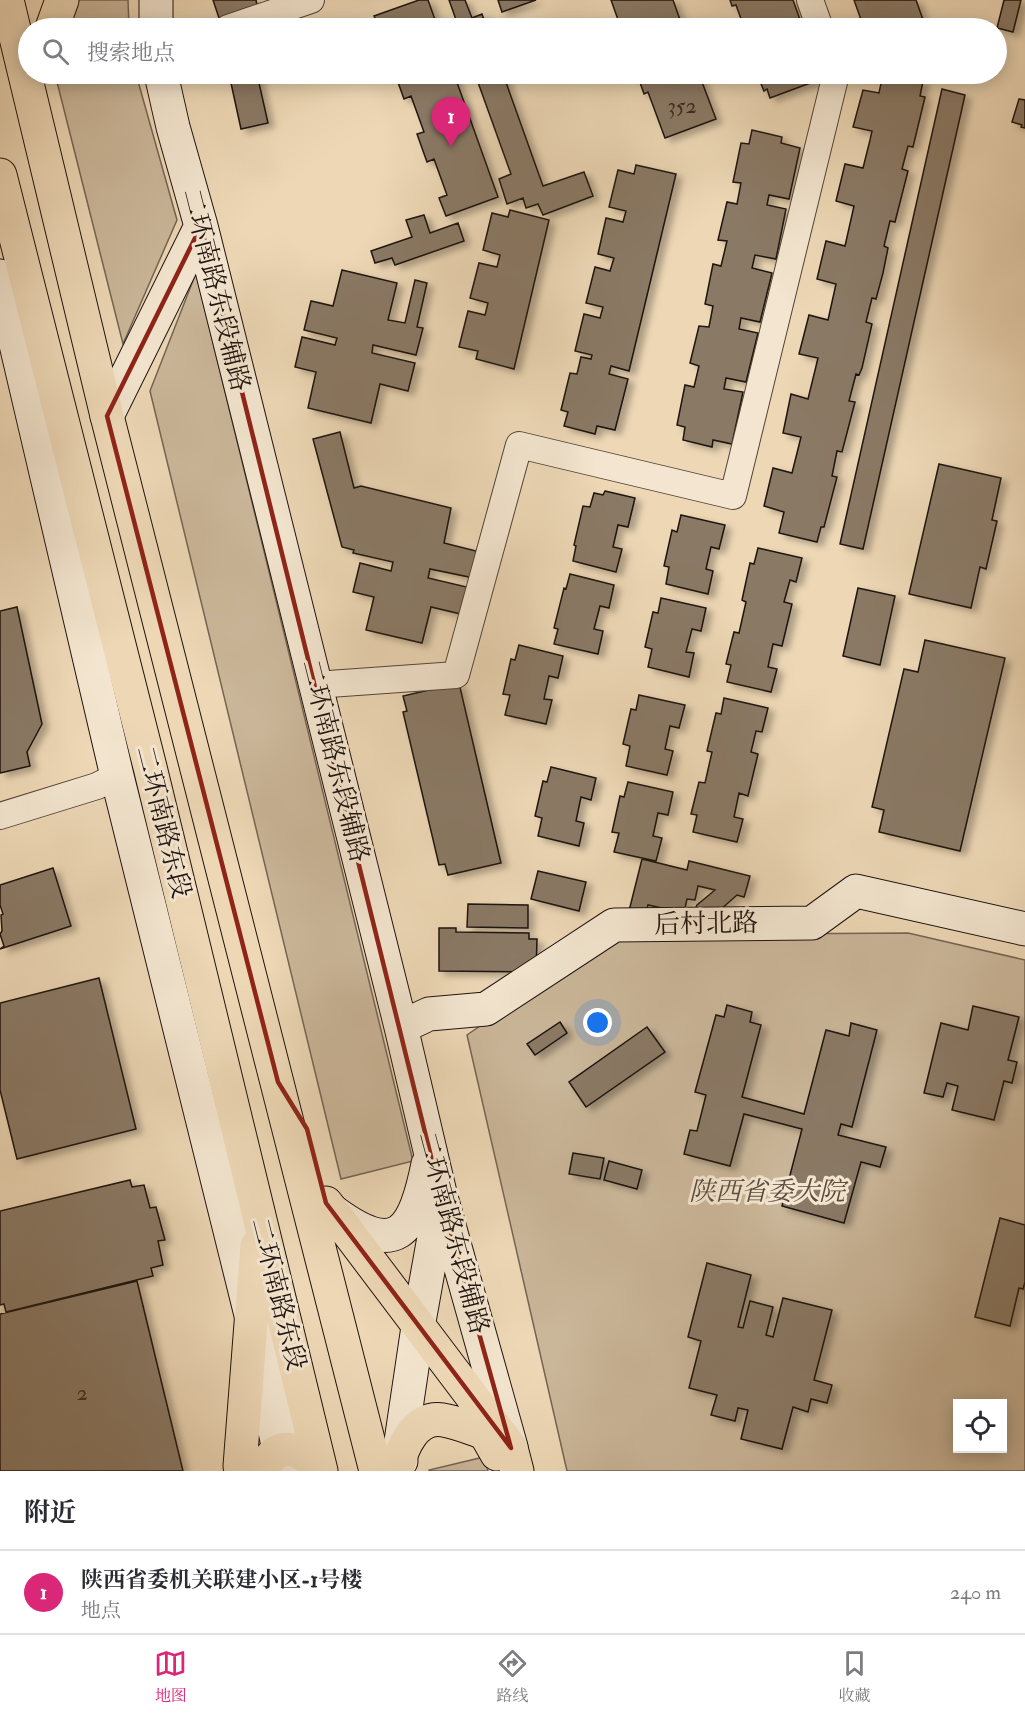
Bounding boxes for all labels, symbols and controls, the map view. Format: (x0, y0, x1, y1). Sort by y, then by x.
search box (18, 18, 1007, 84)
icon: search (39, 35, 72, 68)
text: 搜索地点 (87, 39, 175, 67)
house number: 352 (667, 92, 697, 120)
pin: 1 (432, 98, 470, 147)
street label: 二环南路东段辅路 (175, 185, 257, 395)
street label: 二环南路东段辅路 (294, 656, 376, 866)
street label: 二环南路东段 (129, 742, 197, 902)
street label: 后村北路 (654, 907, 758, 941)
your location (583, 1008, 612, 1037)
street label: 二环南路东段辅路 (411, 1128, 495, 1338)
park label: 陕西省委大院 (689, 1176, 849, 1208)
street label: 二环南路东段 (244, 1214, 312, 1374)
house number: 2 (76, 1379, 88, 1407)
map controls (953, 1399, 1007, 1453)
button: locate (953, 1399, 1007, 1453)
text: 附近 (24, 1497, 76, 1529)
text: 陕西省委机关联建小区-1号楼 (81, 1566, 362, 1594)
text: 1 (40, 1580, 47, 1605)
text: 240 m (950, 1580, 1001, 1605)
text: 地点 (81, 1598, 121, 1623)
tab: 地图 (154, 1647, 187, 1706)
tab: 路线 (496, 1647, 529, 1706)
tab: 收藏 (838, 1647, 871, 1706)

